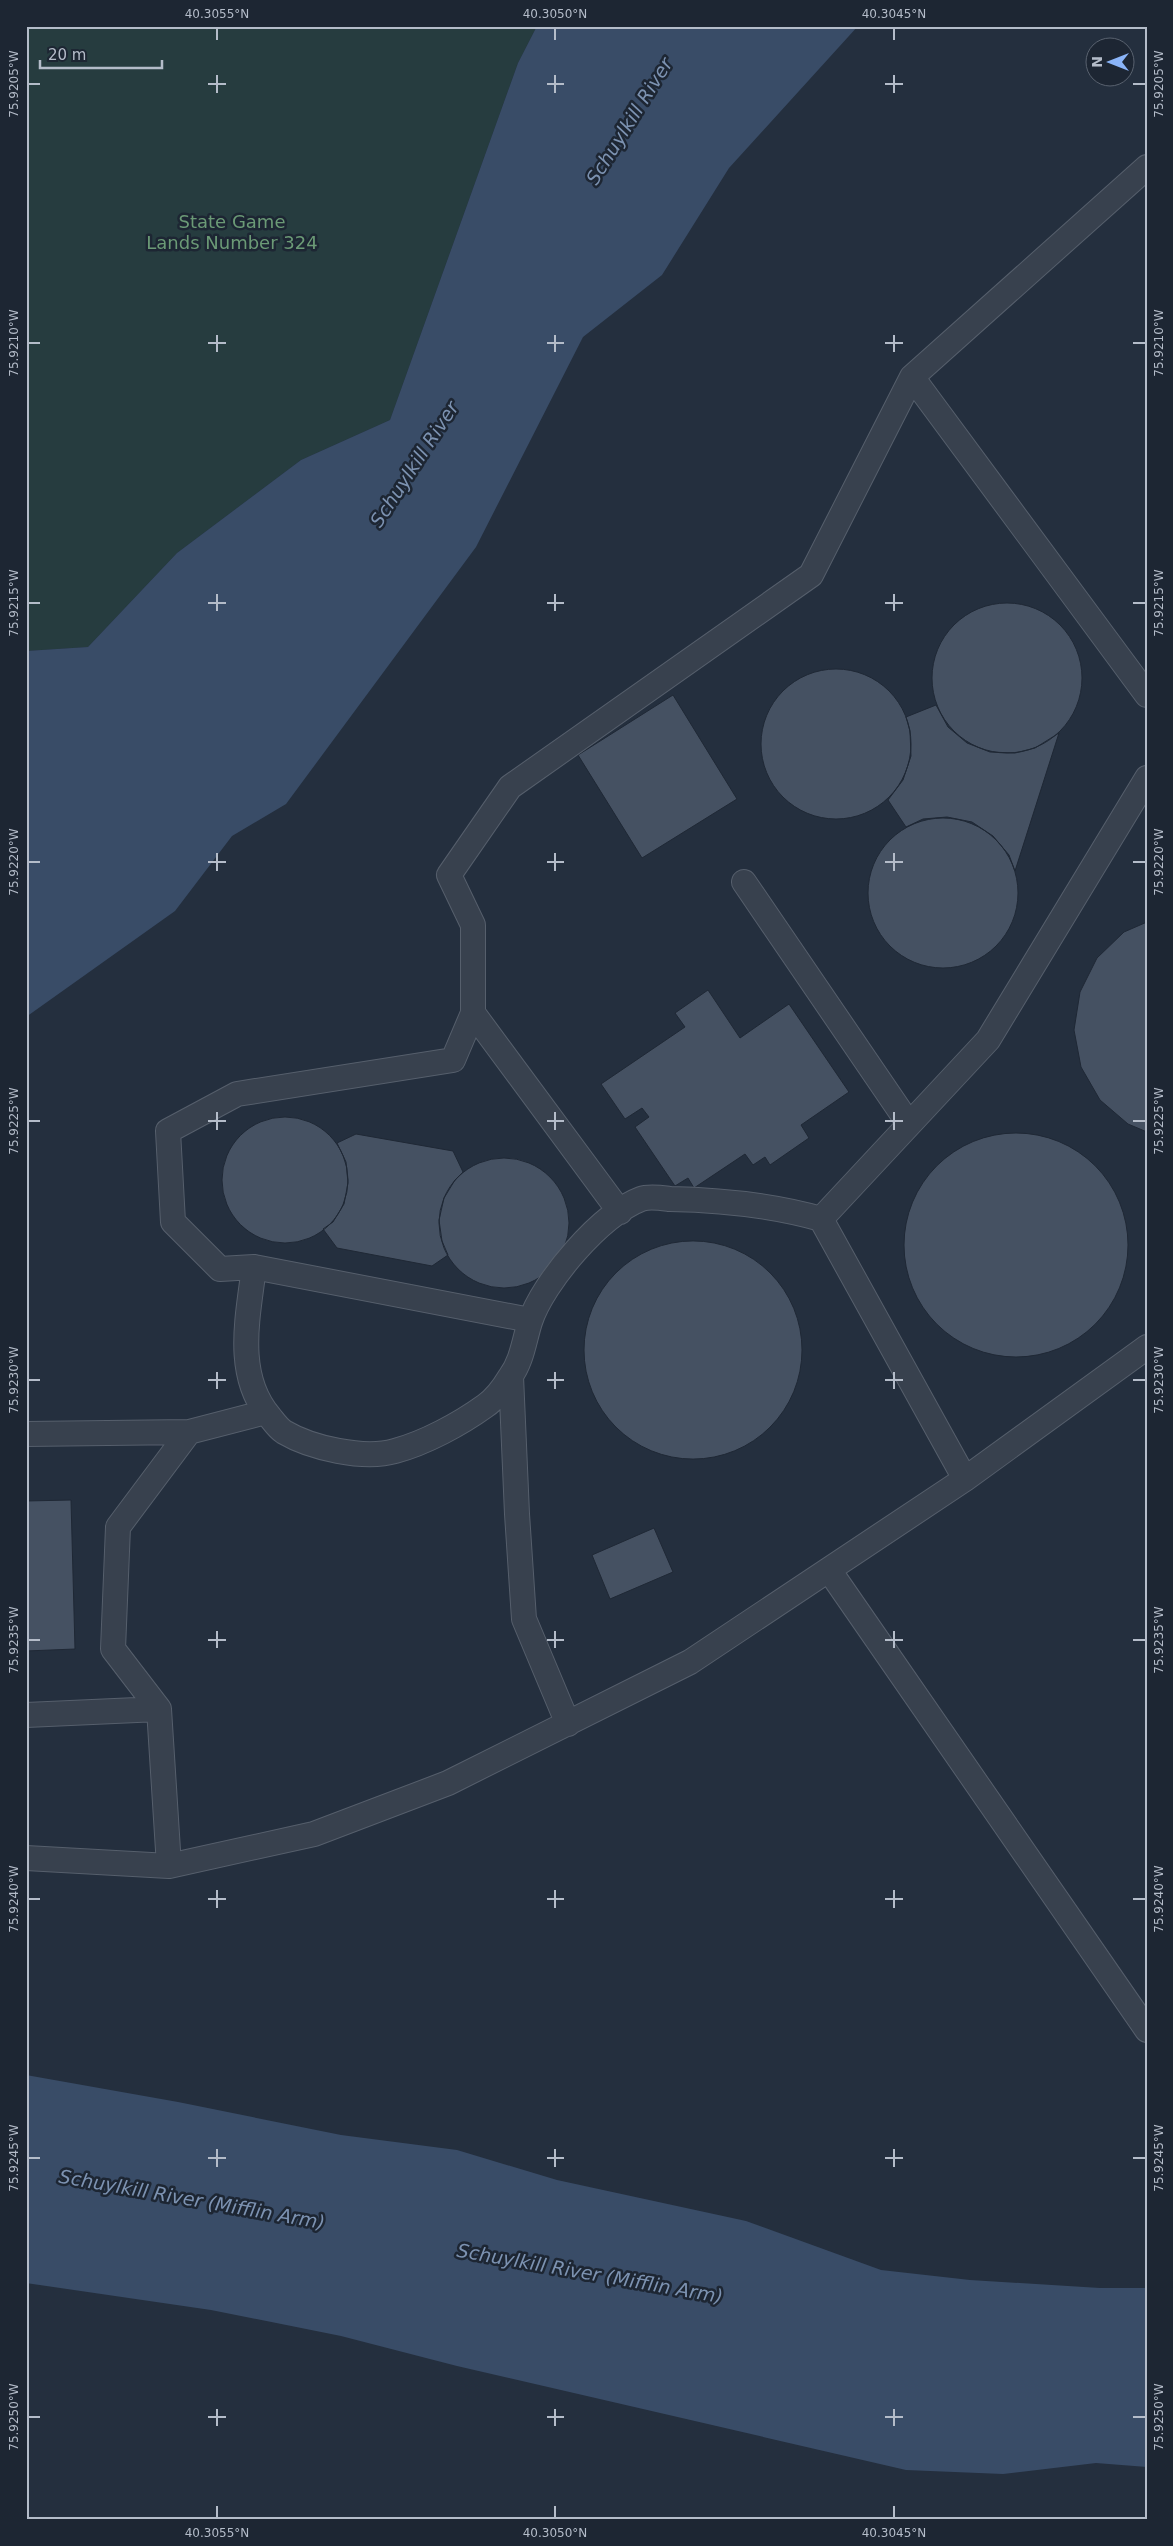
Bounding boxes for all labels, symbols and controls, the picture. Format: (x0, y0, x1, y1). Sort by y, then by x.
text: 40.3055°N (185, 7, 249, 21)
text: 40.3050°N (523, 7, 587, 21)
text: 40.3045°N (862, 7, 926, 21)
scale bar (40, 38, 162, 70)
north arrow (1086, 38, 1136, 88)
text: 20 m (48, 46, 86, 64)
text: 75.9205°W (7, 50, 21, 118)
text: 75.9205°W (1152, 50, 1166, 118)
water label: Schuylkill River (581, 53, 677, 188)
text: N (1089, 56, 1105, 68)
park label: State Game Lands Number 324 (146, 211, 318, 253)
text: 75.9210°W (7, 309, 21, 377)
text: 75.9210°W (1152, 309, 1166, 377)
water label: Schuylkill River (365, 396, 463, 531)
text: 75.9215°W (7, 569, 21, 637)
text: 75.9215°W (1152, 569, 1166, 637)
text: 75.9220°W (7, 828, 21, 896)
text: 75.9220°W (1152, 828, 1166, 896)
text: 75.9225°W (7, 1087, 21, 1155)
text: 75.9225°W (1152, 1087, 1166, 1155)
text: 75.9230°W (7, 1346, 21, 1414)
text: 75.9230°W (1152, 1346, 1166, 1414)
text: 75.9235°W (7, 1606, 21, 1674)
text: 75.9235°W (1152, 1606, 1166, 1674)
text: 75.9240°W (7, 1865, 21, 1933)
text: 75.9240°W (1152, 1865, 1166, 1933)
text: 75.9245°W (7, 2124, 21, 2192)
text: 75.9245°W (1152, 2124, 1166, 2192)
water label: Schuylkill River (Mifflin Arm) (57, 2165, 327, 2233)
water label: Schuylkill River (Mifflin Arm) (455, 2239, 725, 2307)
text: 75.9250°W (7, 2383, 21, 2451)
text: 75.9250°W (1152, 2383, 1166, 2451)
text: 40.3055°N (185, 2526, 249, 2540)
text: 40.3050°N (523, 2526, 587, 2540)
text: 40.3045°N (862, 2526, 926, 2540)

